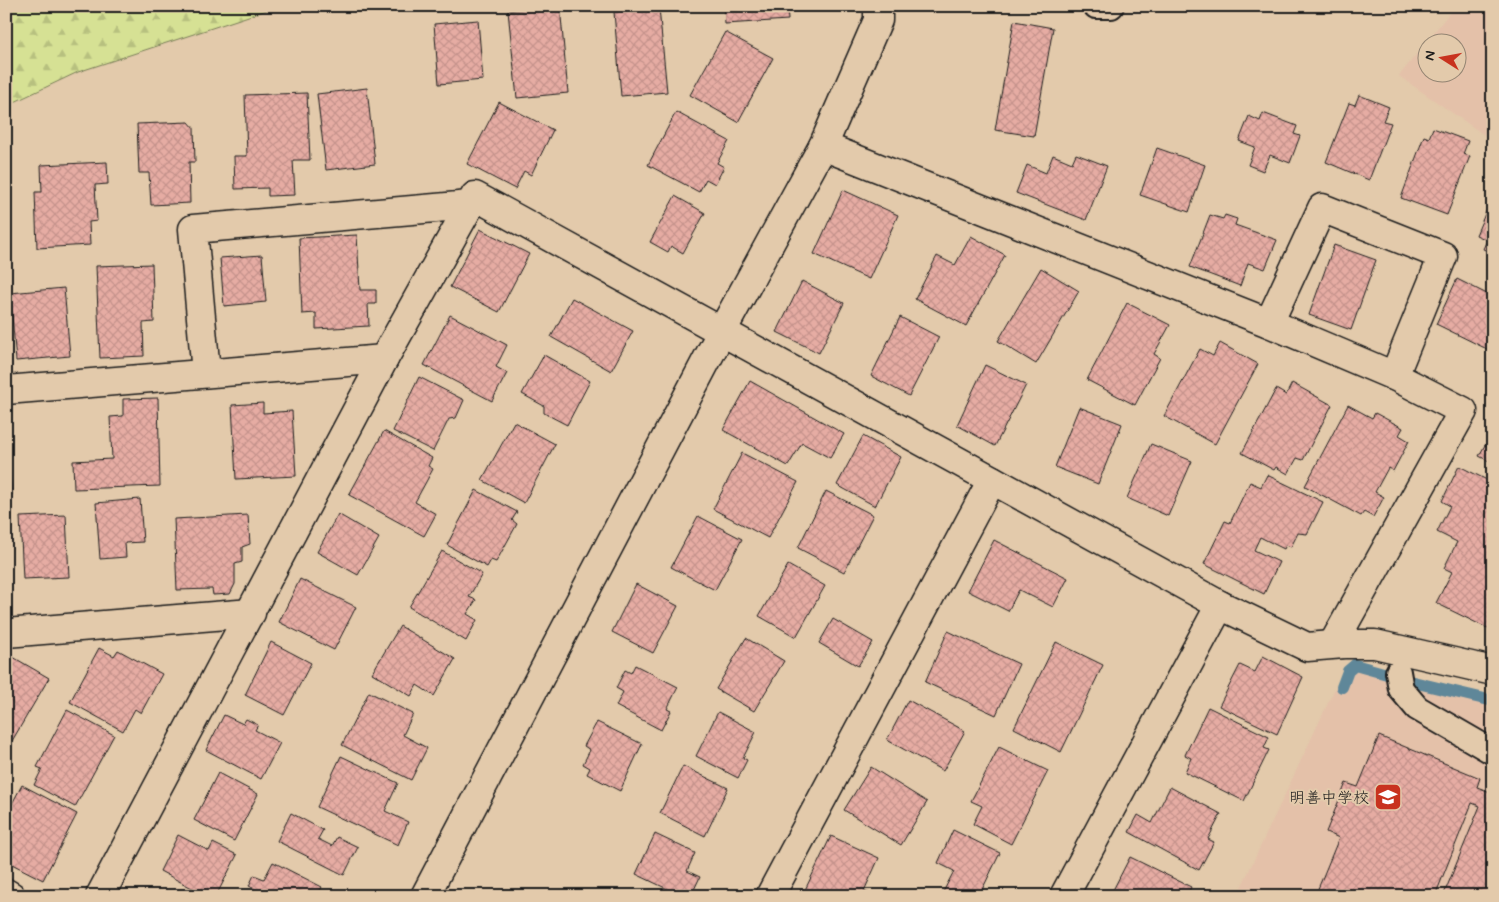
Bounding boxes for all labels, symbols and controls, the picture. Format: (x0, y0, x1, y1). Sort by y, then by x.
north arrow (1416, 32, 1466, 82)
text: N (1420, 49, 1440, 62)
school or university icon: 明善中学校 (1373, 782, 1403, 812)
place label: 明善中学校 (1289, 788, 1369, 809)

